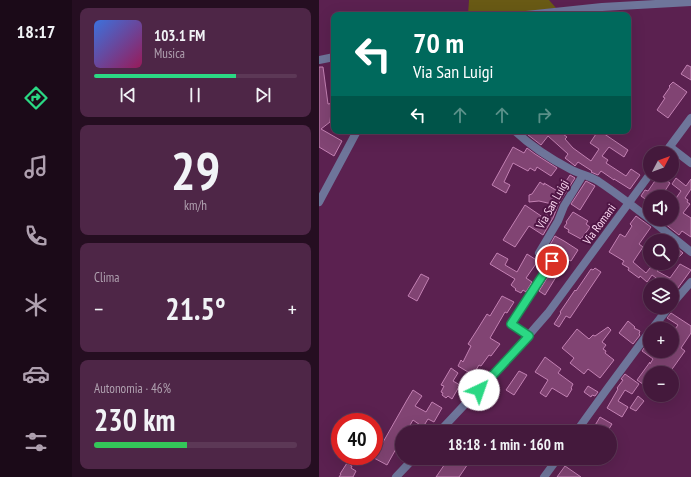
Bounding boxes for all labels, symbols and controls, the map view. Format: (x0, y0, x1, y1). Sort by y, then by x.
text: 18:17 (17, 20, 55, 43)
text: 70 m (413, 24, 464, 61)
text: 103.1 FM (154, 26, 205, 45)
icon: left (347, 28, 399, 80)
text: Musica (154, 45, 185, 62)
text: Via San Luigi (413, 60, 494, 83)
icon: directions (22, 84, 50, 112)
icon: previous (117, 84, 139, 106)
icon: pause (184, 84, 206, 106)
icon: next (252, 84, 274, 106)
icon: left (407, 104, 429, 126)
icon: ahead (449, 104, 471, 126)
icon: ahead (491, 104, 513, 126)
icon: right (533, 104, 555, 126)
text: 29 (171, 137, 220, 204)
north arrow (643, 146, 679, 182)
map controls (643, 146, 679, 402)
icon: music (22, 153, 50, 181)
street label: Via San Luigi (532, 177, 572, 232)
button: sound (643, 190, 679, 226)
text: km/h (184, 197, 207, 214)
street label: Via Romani (579, 201, 619, 248)
icon: phone (22, 222, 50, 250)
button: search (643, 234, 679, 270)
pin (535, 244, 569, 278)
icon: arrive (541, 250, 563, 272)
text: Clima (94, 269, 119, 286)
button: layers (643, 278, 679, 314)
text: 21.5° (165, 289, 226, 328)
icon: climate (22, 291, 50, 319)
text: − (94, 295, 103, 323)
text: + (288, 295, 297, 323)
button: + (643, 322, 679, 358)
icon: car (22, 360, 50, 388)
button: − (643, 366, 679, 402)
position arrow (458, 369, 500, 411)
text: Autonomia · 46% (94, 380, 171, 397)
text: 230 km (94, 400, 175, 439)
speed limit sign: 40 (331, 413, 383, 465)
icon: filters (22, 428, 50, 456)
text: 18:18 · 1 min · 160 m (448, 435, 564, 454)

